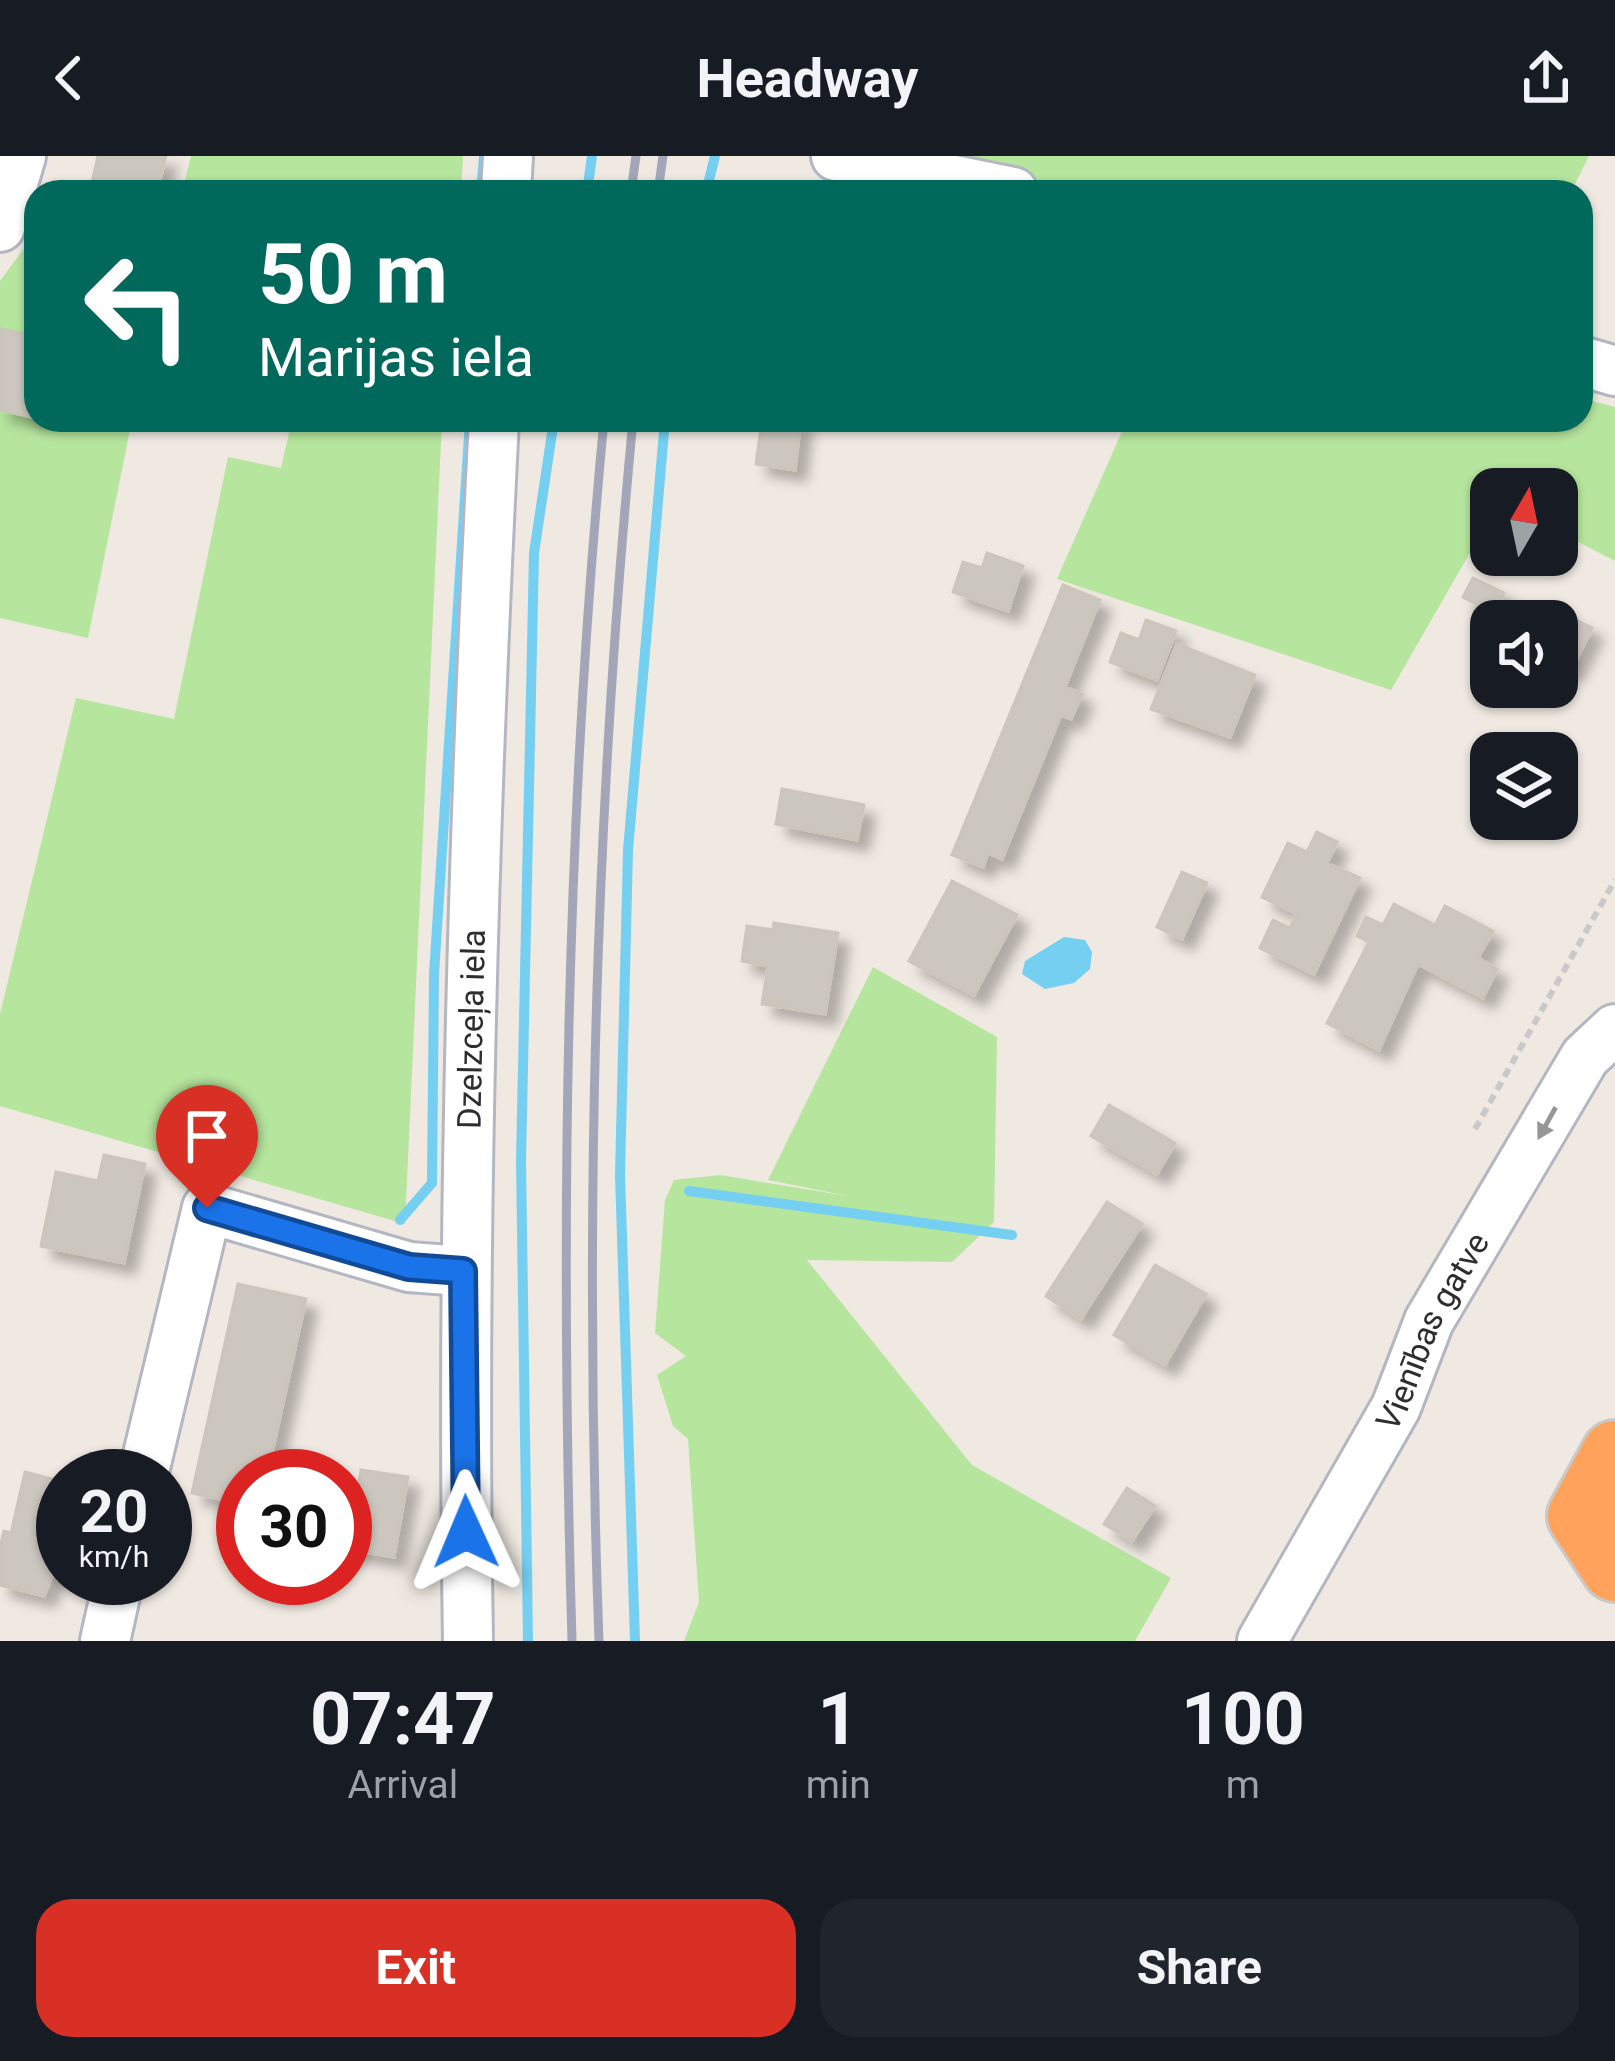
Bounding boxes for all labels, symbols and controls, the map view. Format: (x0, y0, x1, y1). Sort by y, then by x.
icon: back (36, 45, 102, 111)
icon: share (1513, 45, 1579, 111)
text: Headway (697, 47, 918, 110)
text: 50 m (258, 225, 448, 324)
icon: left (60, 228, 216, 384)
text: Marijas iela (258, 326, 534, 389)
north arrow (1470, 468, 1578, 576)
map controls (1470, 468, 1578, 840)
button: sound (1470, 600, 1578, 708)
button: layers (1470, 732, 1578, 840)
street label: Dzelzceļa iela (449, 929, 493, 1129)
pin (156, 1085, 258, 1208)
icon: arrive (174, 1103, 240, 1169)
one-way arrow (1538, 1106, 1559, 1140)
street label: Vienības gatve (1368, 1225, 1497, 1437)
speed limit sign: 30 (216, 1449, 372, 1605)
position arrow (403, 1469, 529, 1595)
text: 20 (80, 1476, 148, 1547)
text: km/h (79, 1539, 149, 1574)
text: 07:47 (310, 1677, 496, 1762)
text: 1 (818, 1677, 859, 1762)
text: 100 (1181, 1677, 1305, 1762)
text: Arrival (347, 1762, 458, 1808)
text: min (806, 1762, 871, 1808)
text: m (1226, 1762, 1260, 1808)
button: Exit (36, 1899, 796, 2037)
button: Share (820, 1899, 1579, 2037)

